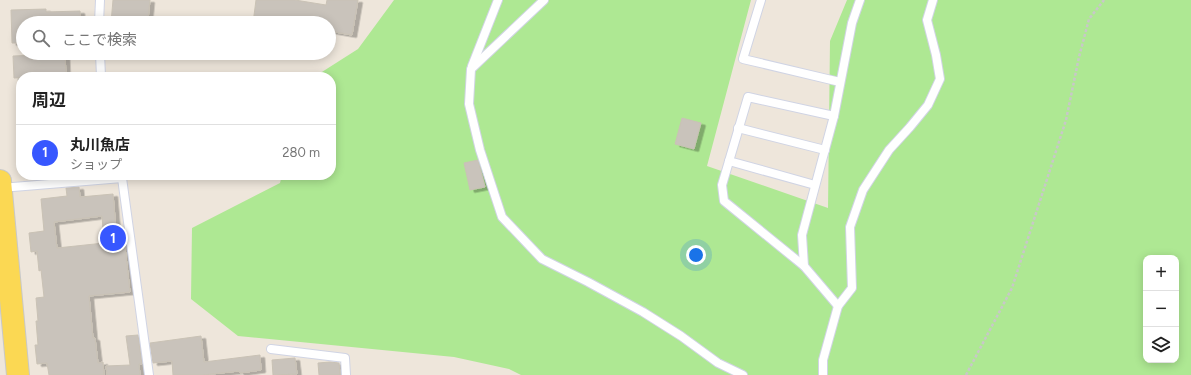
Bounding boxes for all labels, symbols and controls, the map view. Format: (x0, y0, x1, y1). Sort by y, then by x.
search box (16, 16, 336, 60)
icon: search (30, 27, 52, 49)
text: ここで検索 (62, 31, 137, 49)
text: 周辺 (32, 90, 66, 110)
text: 丸川魚店 (70, 136, 130, 154)
text: 1 (42, 145, 48, 160)
text: 280 m (282, 145, 320, 160)
text: ショップ (70, 157, 122, 172)
pin: 1 (100, 223, 126, 253)
your location (686, 245, 706, 265)
map controls (1143, 255, 1179, 363)
button: + (1143, 255, 1179, 291)
button: − (1143, 291, 1179, 327)
button: layers (1143, 327, 1179, 363)

